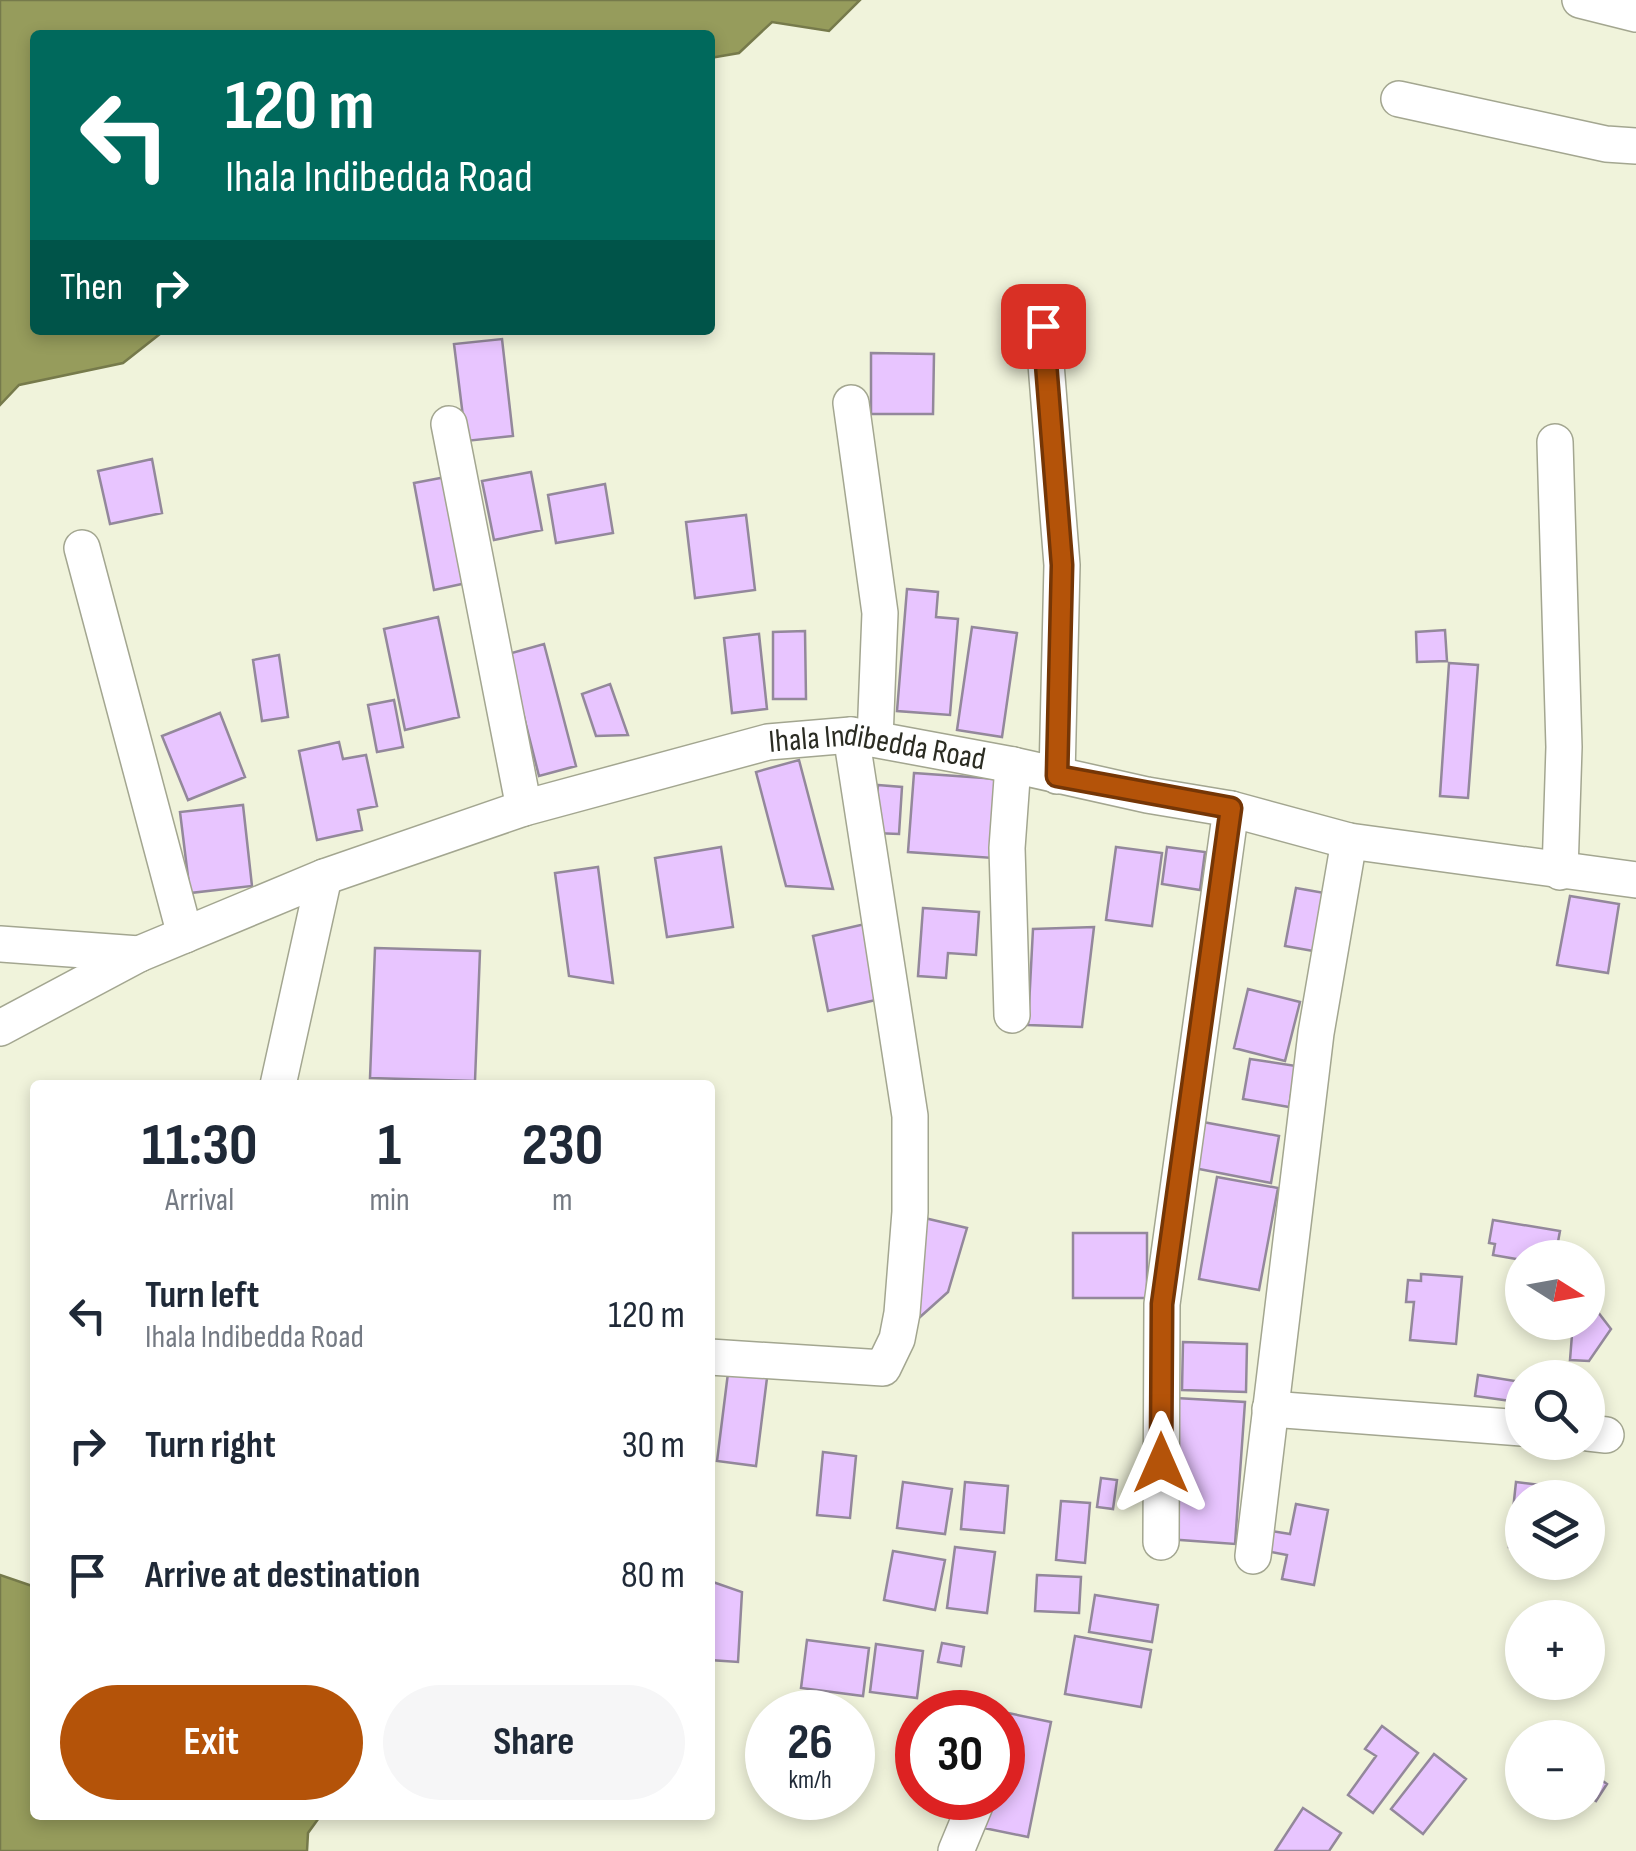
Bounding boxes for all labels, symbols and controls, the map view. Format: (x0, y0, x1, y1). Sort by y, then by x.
text: 120 m (225, 65, 375, 149)
icon: left (60, 70, 190, 200)
text: Ihala Indibedda Road (225, 150, 533, 205)
icon: right (143, 260, 198, 315)
text: Then (60, 265, 123, 310)
pin (1001, 284, 1086, 369)
icon: arrive (1016, 299, 1071, 354)
street label: Ihala Indibedda Road (767, 715, 989, 779)
text: 11:30 (142, 1110, 258, 1182)
text: 1 (378, 1110, 401, 1182)
text: 230 (521, 1110, 603, 1182)
text: Arrival (165, 1181, 234, 1220)
text: min (369, 1181, 410, 1220)
text: m (552, 1181, 573, 1220)
north arrow (1505, 1240, 1605, 1340)
map controls (1505, 1240, 1605, 1820)
text: Turn left (145, 1273, 259, 1318)
icon: left (60, 1288, 115, 1343)
text: 120 m (608, 1293, 685, 1338)
text: Ihala Indibedda Road (145, 1318, 364, 1357)
button: search (1505, 1360, 1605, 1460)
position arrow (1109, 1411, 1213, 1515)
icon: right (60, 1418, 115, 1473)
text: Turn right (145, 1423, 276, 1468)
text: 30 m (622, 1423, 685, 1468)
button: layers (1505, 1480, 1605, 1580)
icon: arrive (60, 1548, 115, 1603)
text: Arrive at destination (145, 1553, 420, 1598)
text: 80 m (621, 1553, 685, 1598)
button: + (1505, 1600, 1605, 1700)
button: Exit (60, 1685, 363, 1800)
button: Share (383, 1685, 685, 1800)
speed limit sign: 30 (895, 1690, 1025, 1820)
text: 26 (787, 1713, 833, 1773)
button: − (1505, 1720, 1605, 1820)
text: km/h (788, 1765, 832, 1796)

